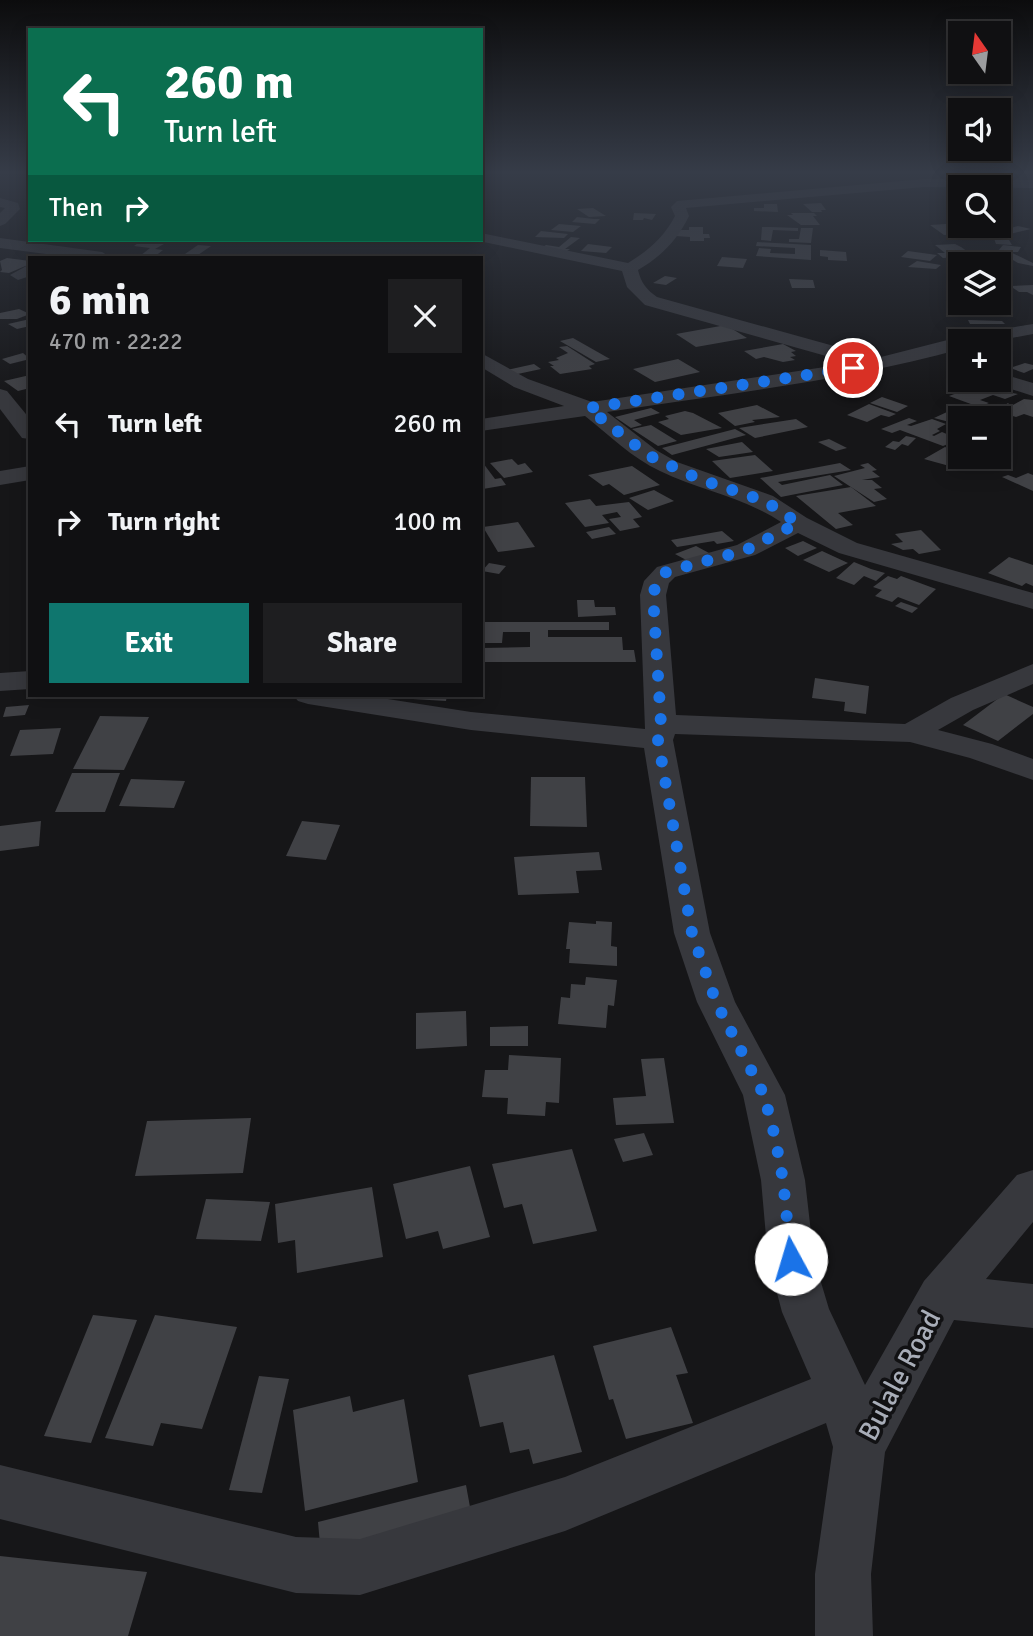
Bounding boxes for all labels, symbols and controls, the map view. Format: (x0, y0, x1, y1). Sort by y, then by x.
north arrow (948, 21, 1012, 84)
map controls (948, 21, 1011, 469)
text: 260 m (164, 52, 294, 112)
icon: left (49, 56, 140, 147)
button: sound (948, 98, 1011, 161)
text: Turn left (164, 112, 277, 151)
button: search (948, 175, 1011, 238)
icon: right (117, 189, 155, 227)
text: Then (49, 192, 103, 224)
button: layers (948, 252, 1011, 315)
text: 6 min (49, 275, 150, 326)
button: close (388, 279, 462, 353)
text: 470 m · 22:22 (49, 327, 183, 356)
button: + (948, 329, 1011, 392)
pin (823, 338, 883, 398)
icon: arrive (834, 349, 872, 387)
icon: left (49, 405, 87, 443)
button: − (948, 406, 1011, 469)
text: Turn left (108, 408, 202, 440)
text: 260 m (393, 408, 462, 440)
icon: right (49, 503, 87, 541)
text: Turn right (108, 506, 220, 538)
text: 100 m (393, 506, 462, 538)
button: Exit (49, 603, 249, 683)
button: Share (263, 603, 462, 683)
position arrow (754, 1222, 828, 1296)
street label: Bulale Road (851, 1304, 948, 1446)

